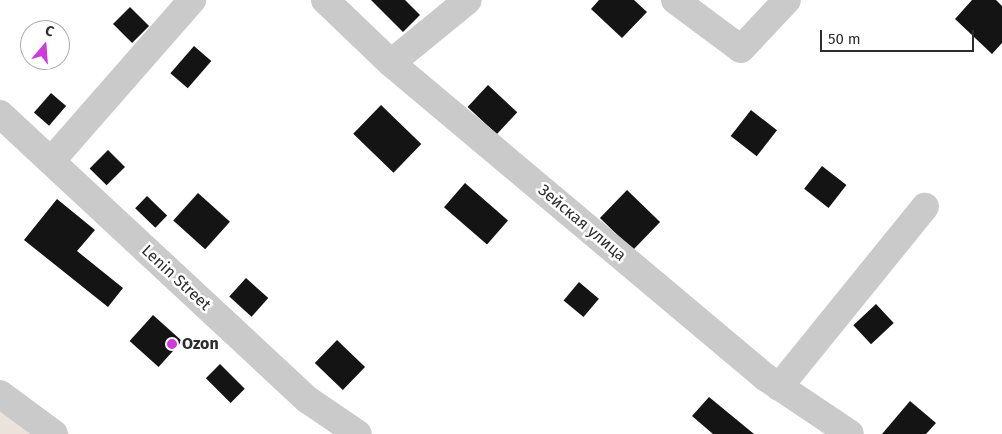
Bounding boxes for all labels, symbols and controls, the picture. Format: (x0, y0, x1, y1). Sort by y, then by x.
north arrow (20, 20, 70, 70)
scale bar (822, 20, 976, 52)
text: С (43, 22, 56, 41)
text: 50 m (828, 30, 861, 48)
street label: Зейская улица (534, 181, 630, 265)
street label: Lenin Street (138, 241, 214, 315)
place label: Ozon (182, 334, 219, 354)
marker: Ozon (166, 338, 178, 350)

